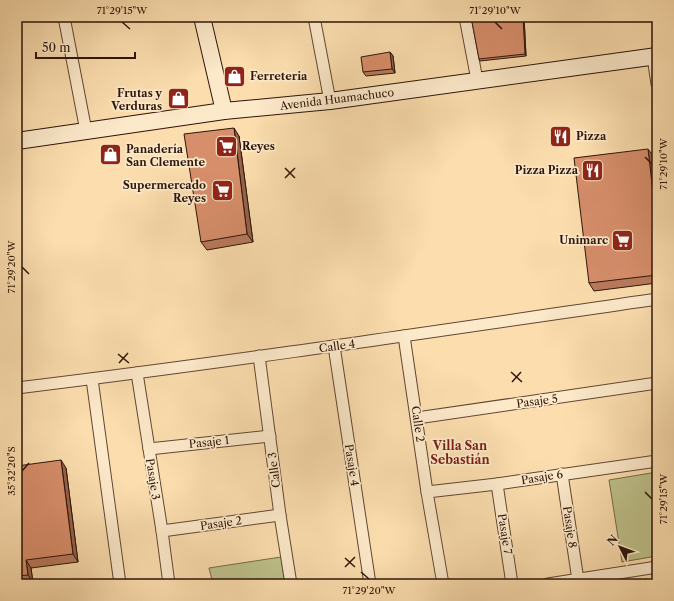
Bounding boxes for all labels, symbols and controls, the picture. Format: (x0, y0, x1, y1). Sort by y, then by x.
text: 71°29'15"W (97, 4, 148, 17)
text: 71°29'10"W (469, 4, 522, 17)
scale bar (36, 34, 135, 60)
text: 50 m (42, 40, 71, 55)
shop icon: Ferreteria (222, 63, 248, 89)
place label: Ferreteria (250, 69, 308, 83)
street label: Avenida Huamachuco (278, 85, 395, 113)
place label: Frutas y Verduras (110, 86, 162, 113)
shop icon: Frutas y Verduras (165, 86, 191, 112)
restaurant icon: Pizza (547, 123, 573, 149)
place label: Pizza (576, 129, 607, 143)
supermarket icon: Reyes (213, 133, 239, 159)
text: 71°29'10"W (657, 137, 670, 190)
place label: Reyes (242, 139, 275, 153)
shop icon: Panadería San Clemente (97, 142, 123, 168)
place label: Panadería San Clemente (126, 142, 205, 169)
restaurant icon: Pizza Pizza (580, 157, 606, 183)
place label: Pizza Pizza (515, 163, 579, 177)
place label: Supermercado Reyes (123, 178, 206, 205)
supermarket icon: Supermercado Reyes (209, 178, 235, 204)
supermarket icon: Unimarc (610, 227, 636, 253)
place label: Unimarc (559, 233, 608, 247)
text: 71°29'20"W (5, 240, 18, 293)
street label: Calle 4 (318, 337, 356, 355)
street label: Pasaje 5 (515, 391, 559, 411)
street label: Calle 2 (409, 405, 427, 443)
street label: Pasaje 1 (188, 433, 230, 451)
district label: Villa San Sebastián (430, 438, 490, 467)
street label: Pasaje 4 (342, 443, 362, 487)
text: 35°32'20"S (5, 446, 18, 496)
street label: Calle 3 (265, 451, 283, 489)
street label: Pasaje 3 (143, 457, 163, 501)
street label: Pasaje 6 (520, 467, 564, 487)
text: 71°29'15"W (657, 473, 670, 524)
street label: Pasaje 8 (560, 505, 580, 549)
street label: Pasaje 2 (199, 513, 243, 533)
street label: Pasaje 7 (495, 513, 515, 556)
north arrow (600, 527, 640, 567)
text: N (604, 532, 621, 549)
text: 71°29'20"W (343, 584, 396, 597)

